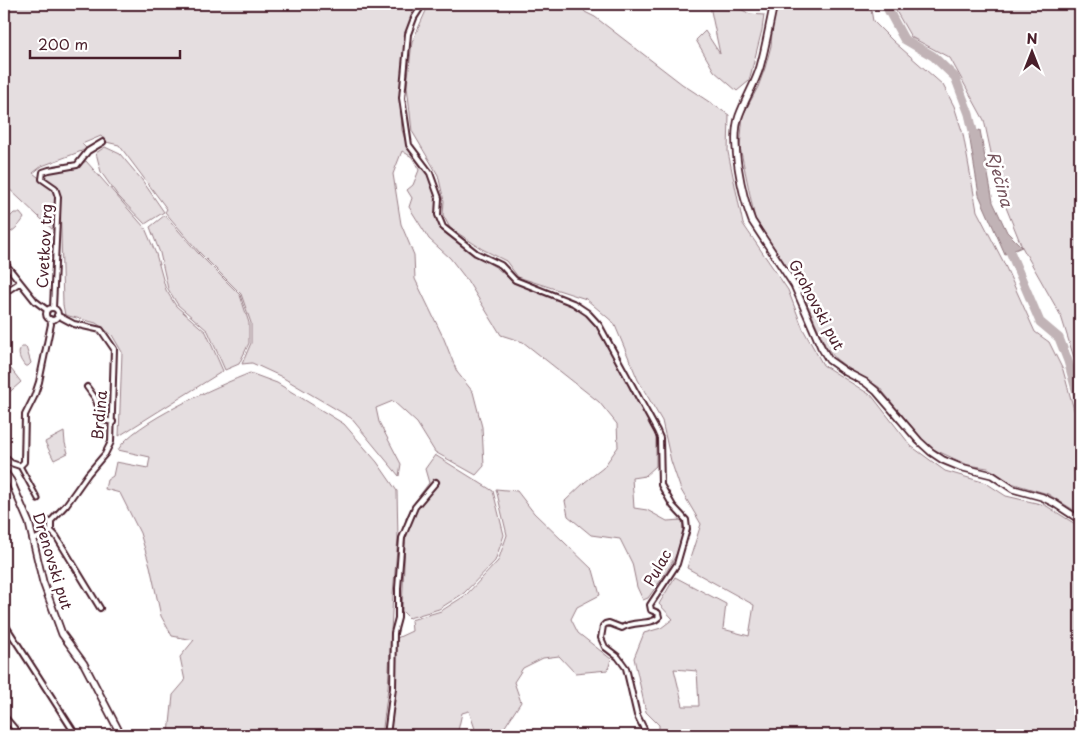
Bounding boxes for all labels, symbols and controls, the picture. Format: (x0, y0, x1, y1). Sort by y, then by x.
scale bar (30, 28, 180, 60)
north arrow (1006, 28, 1056, 78)
text: N (1026, 28, 1038, 49)
text: 200 m (38, 32, 88, 55)
water label: Rječina (982, 148, 1020, 210)
street label: Cvetkov trg (30, 203, 57, 289)
street label: Grohovski put (784, 255, 851, 354)
street label: Brdina (85, 389, 112, 440)
street label: Drenovski put (28, 509, 79, 612)
street label: Pulac (637, 544, 677, 590)

